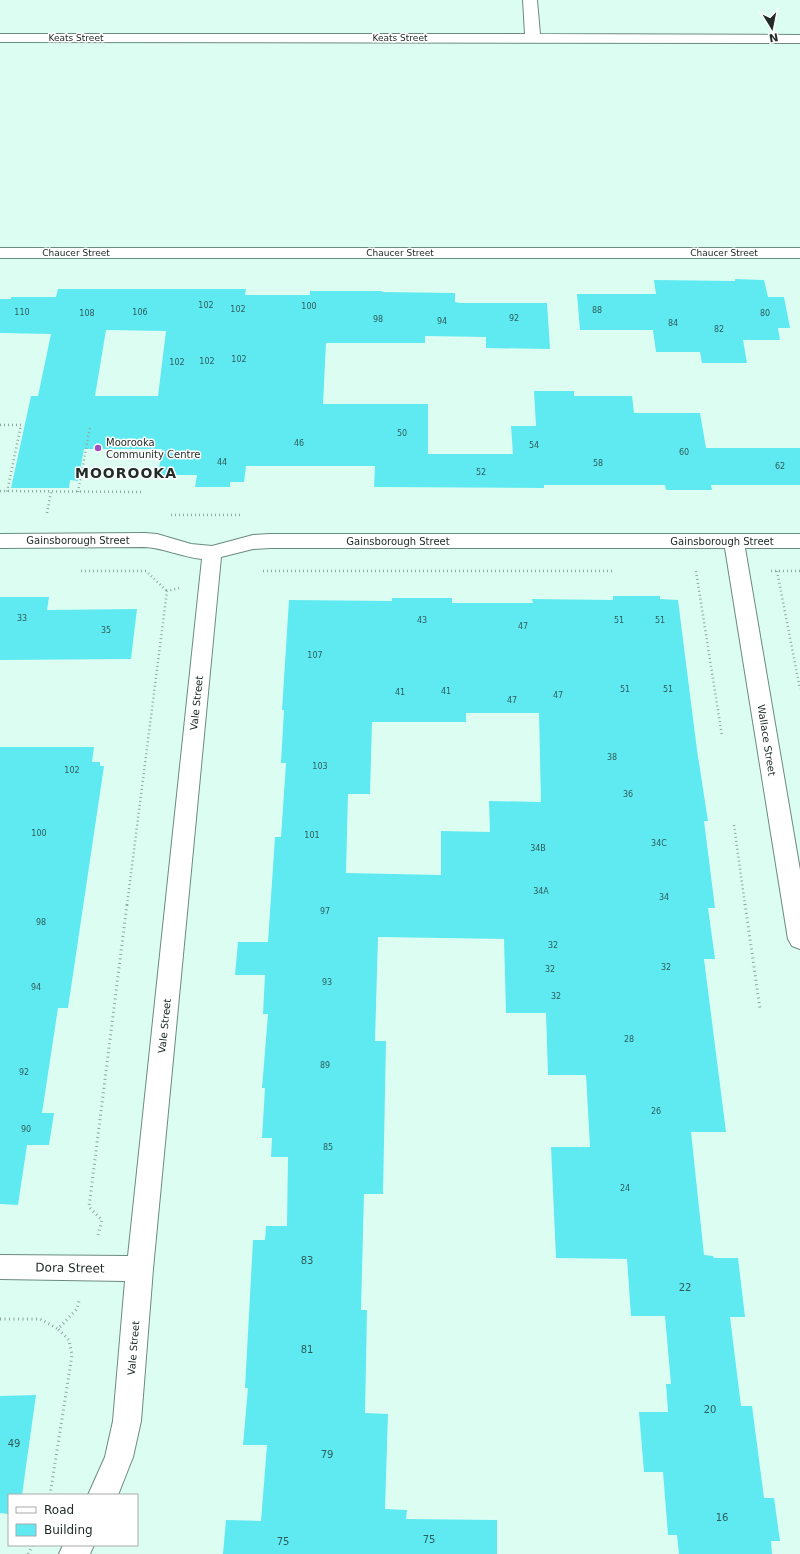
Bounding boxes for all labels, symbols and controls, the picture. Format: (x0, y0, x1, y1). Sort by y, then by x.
north arrow (752, 8, 792, 48)
text: N (768, 30, 779, 45)
street label: Keats Street (49, 33, 104, 43)
street label: Keats Street (373, 33, 428, 43)
street label: Chaucer Street (42, 248, 110, 258)
street label: Chaucer Street (366, 248, 434, 258)
street label: Chaucer Street (690, 248, 758, 258)
house number: 102 (198, 301, 214, 310)
house number: 100 (301, 302, 317, 311)
house number: 102 (230, 305, 246, 314)
house number: 88 (592, 306, 602, 315)
house number: 110 (14, 308, 30, 317)
house number: 106 (132, 308, 148, 317)
house number: 108 (79, 309, 95, 318)
house number: 80 (760, 309, 770, 318)
house number: 92 (509, 314, 519, 323)
house number: 98 (373, 315, 383, 324)
house number: 94 (437, 317, 447, 326)
house number: 84 (668, 319, 678, 328)
house number: 82 (714, 325, 724, 334)
house number: 102 (231, 355, 247, 364)
house number: 102 (199, 357, 215, 366)
house number: 102 (169, 358, 185, 367)
house number: 50 (397, 429, 407, 438)
place label: Moorooka Community Centre (106, 437, 201, 460)
house number: 46 (294, 439, 304, 448)
house number: 54 (529, 441, 539, 450)
marker: Moorooka Community Centre (93, 443, 103, 453)
house number: 60 (679, 448, 689, 457)
house number: 44 (217, 458, 227, 467)
house number: 58 (593, 459, 603, 468)
house number: 62 (775, 462, 785, 471)
district label: MOOROOKA (75, 465, 177, 481)
house number: 52 (476, 468, 486, 477)
street label: Gainsborough Street (26, 535, 130, 546)
street label: Gainsborough Street (346, 536, 450, 547)
street label: Gainsborough Street (670, 536, 774, 547)
house number: 33 (17, 614, 27, 623)
house number: 43 (417, 616, 427, 625)
house number: 51 (614, 616, 624, 625)
house number: 51 (655, 616, 665, 625)
house number: 47 (518, 622, 528, 631)
house number: 35 (101, 626, 111, 635)
house number: 107 (307, 651, 323, 660)
street label: Vale Street (188, 675, 205, 731)
house number: 51 (620, 685, 630, 694)
house number: 51 (663, 685, 673, 694)
house number: 41 (441, 687, 451, 696)
house number: 41 (395, 688, 405, 697)
house number: 47 (553, 691, 563, 700)
house number: 47 (507, 696, 517, 705)
street label: Wallace Street (755, 704, 778, 777)
house number: 38 (607, 753, 617, 762)
house number: 103 (312, 762, 328, 771)
house number: 102 (64, 766, 80, 775)
house number: 36 (623, 790, 633, 799)
house number: 100 (31, 829, 47, 838)
house number: 101 (304, 831, 320, 840)
house number: 34C (651, 839, 667, 848)
house number: 34B (530, 844, 546, 853)
house number: 34A (533, 887, 549, 896)
house number: 34 (659, 893, 669, 902)
house number: 97 (320, 907, 330, 916)
house number: 98 (36, 918, 46, 927)
house number: 32 (548, 941, 558, 950)
house number: 32 (661, 963, 671, 972)
house number: 32 (545, 965, 555, 974)
house number: 93 (322, 978, 332, 987)
house number: 94 (31, 983, 41, 992)
house number: 32 (551, 992, 561, 1001)
street label: Vale Street (156, 998, 173, 1054)
house number: 28 (624, 1035, 634, 1044)
house number: 89 (320, 1061, 330, 1070)
house number: 92 (19, 1068, 29, 1077)
house number: 26 (651, 1107, 661, 1116)
house number: 90 (21, 1125, 31, 1134)
house number: 85 (323, 1143, 333, 1152)
house number: 24 (620, 1184, 630, 1193)
house number: 83 (301, 1255, 313, 1266)
street label: Dora Street (35, 1260, 105, 1276)
house number: 22 (679, 1282, 691, 1293)
street label: Vale Street (126, 1320, 141, 1376)
house number: 81 (301, 1344, 313, 1355)
house number: 20 (704, 1404, 716, 1415)
house number: 49 (8, 1438, 20, 1449)
house number: 79 (321, 1449, 333, 1460)
legend (8, 1494, 138, 1546)
text: Road (44, 1503, 74, 1517)
house number: 16 (716, 1512, 728, 1523)
text: Building (44, 1523, 93, 1537)
house number: 75 (423, 1534, 435, 1545)
house number: 75 (277, 1536, 289, 1547)

